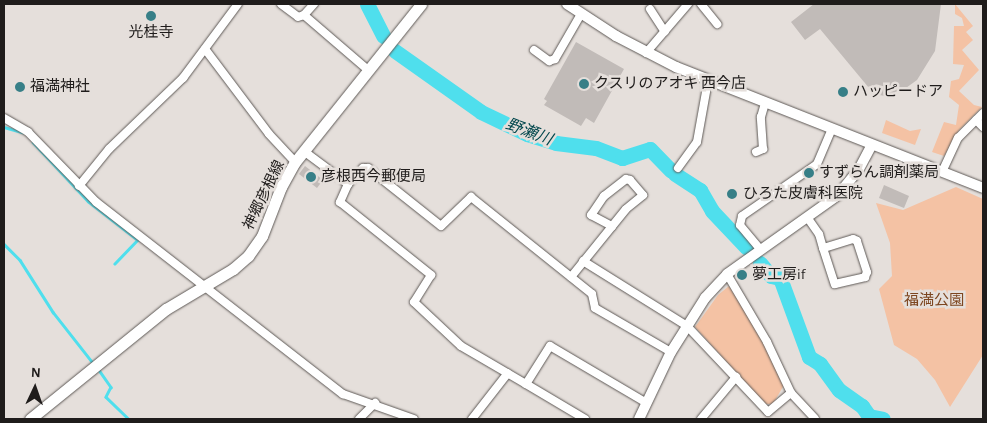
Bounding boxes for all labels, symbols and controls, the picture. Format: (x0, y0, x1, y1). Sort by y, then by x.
marker: 光桂寺 (145, 10, 157, 22)
place label: 光桂寺 (129, 24, 173, 42)
place label: クスリのアオキ 西今店 (594, 75, 746, 93)
place label: 福満神社 (30, 78, 90, 96)
marker: クスリのアオキ 西今店 (578, 78, 590, 90)
marker: 福満神社 (14, 81, 26, 93)
place label: ハッピードア (853, 83, 943, 101)
marker: ハッピードア (837, 86, 849, 98)
water label: 野瀬川 (503, 114, 555, 150)
street label: 神郷彦根線 (239, 157, 289, 233)
place label: すずらん調剤薬局 (819, 164, 939, 182)
marker: すずらん調剤薬局 (803, 167, 815, 179)
place label: 彦根西今郵便局 (321, 168, 426, 186)
marker: 彦根西今郵便局 (305, 171, 317, 183)
place label: ひろた皮膚科医院 (743, 185, 863, 203)
marker: ひろた皮膚科医院 (725, 187, 739, 201)
place label: 夢工房if (752, 266, 805, 284)
marker: 夢工房if (736, 269, 748, 281)
park label: 福満公園 (904, 292, 964, 310)
north arrow (10, 363, 60, 413)
text: N (31, 366, 41, 380)

